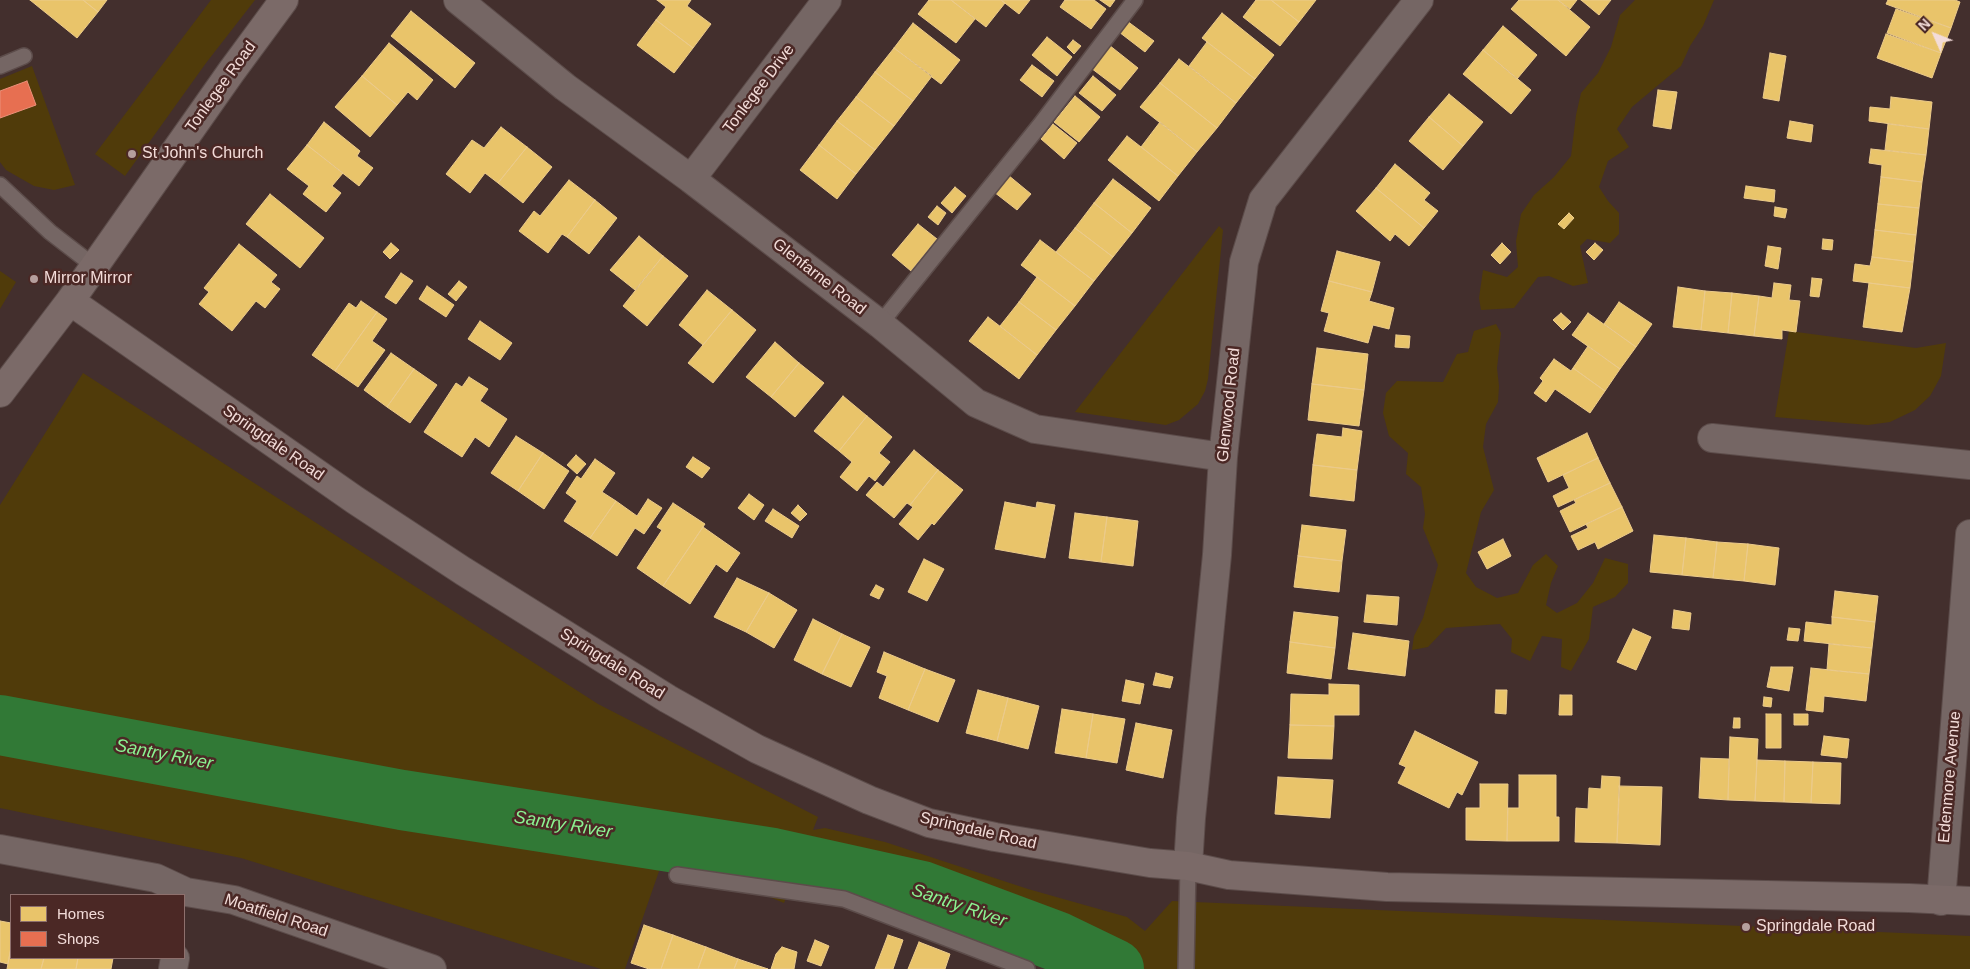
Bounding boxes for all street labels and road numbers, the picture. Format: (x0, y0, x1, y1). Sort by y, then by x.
street label: Tonlegee Road (182, 38, 260, 136)
street label: Tonlegee Drive (719, 41, 799, 137)
street label: Glenfarne Road (769, 235, 869, 319)
street label: Glenwood Road (1213, 347, 1245, 463)
street label: Springdale Road (219, 401, 327, 485)
street label: Springdale Road (556, 624, 668, 704)
street label: Edenmore Avenue (1935, 710, 1965, 844)
street label: Springdale Road (918, 808, 1038, 854)
street label: Moatfield Road (222, 890, 330, 942)

